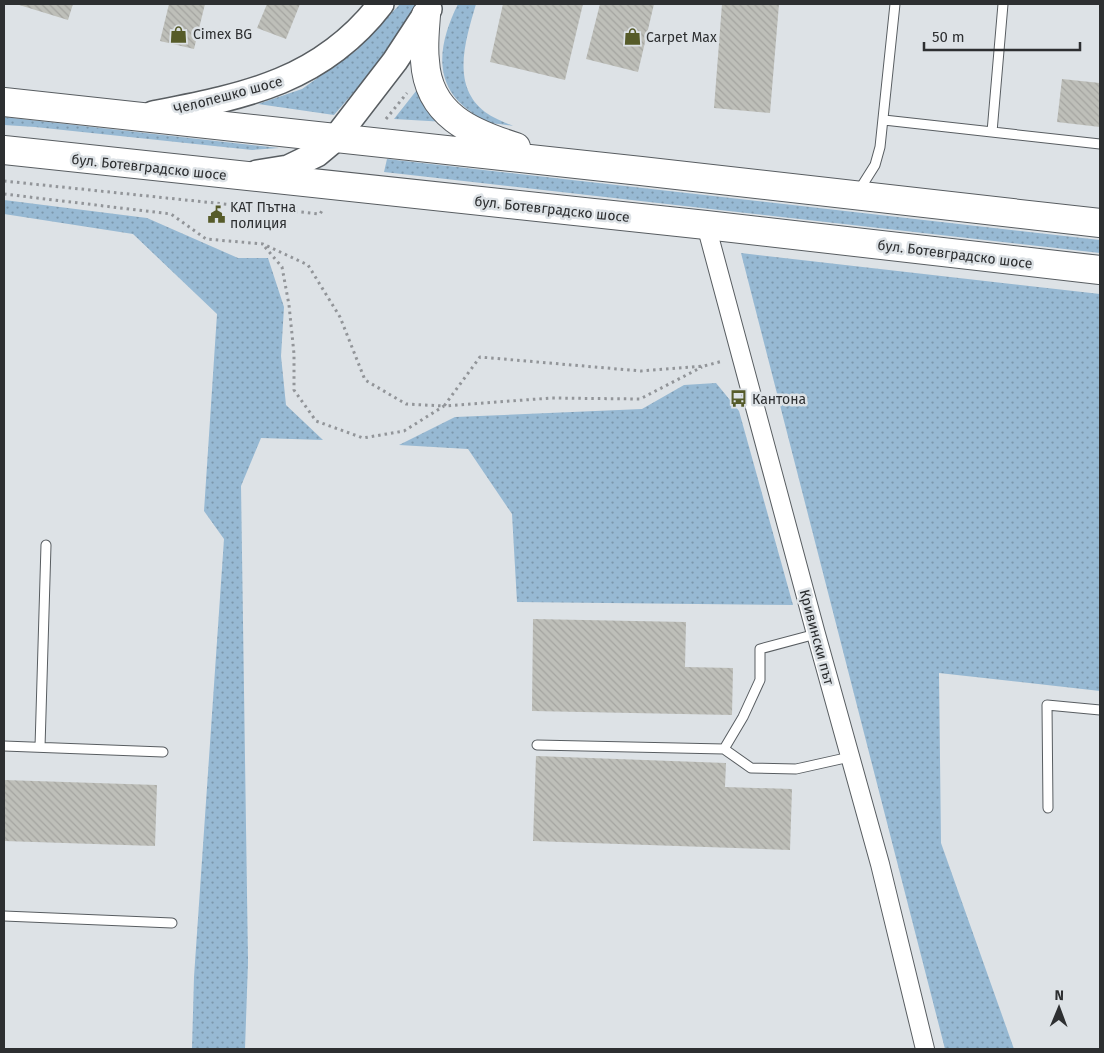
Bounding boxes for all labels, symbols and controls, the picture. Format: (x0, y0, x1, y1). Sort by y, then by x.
scale bar (924, 20, 1080, 52)
shop icon: Cimex BG (169, 24, 189, 44)
place label: Cimex BG (193, 26, 252, 43)
shop icon: Carpet Max (622, 27, 642, 47)
text: 50 m (932, 28, 965, 46)
place label: Carpet Max (646, 29, 717, 46)
street label: Челопешко шосе (172, 73, 284, 118)
street label: бул. Ботевградско шосе (70, 151, 227, 184)
street label: бул. Ботевградско шосе (473, 193, 630, 226)
place label: KAT Пътна полиция (230, 199, 296, 232)
public building icon: KAT Пътна полиция (206, 205, 226, 225)
street label: бул. Ботевградско шосе (876, 237, 1033, 272)
bus stop icon: Кантона (728, 389, 748, 409)
place label: Кантона (752, 391, 806, 408)
street label: Кривински път (796, 588, 838, 687)
north arrow (1034, 983, 1084, 1033)
text: N (1054, 987, 1064, 1004)

